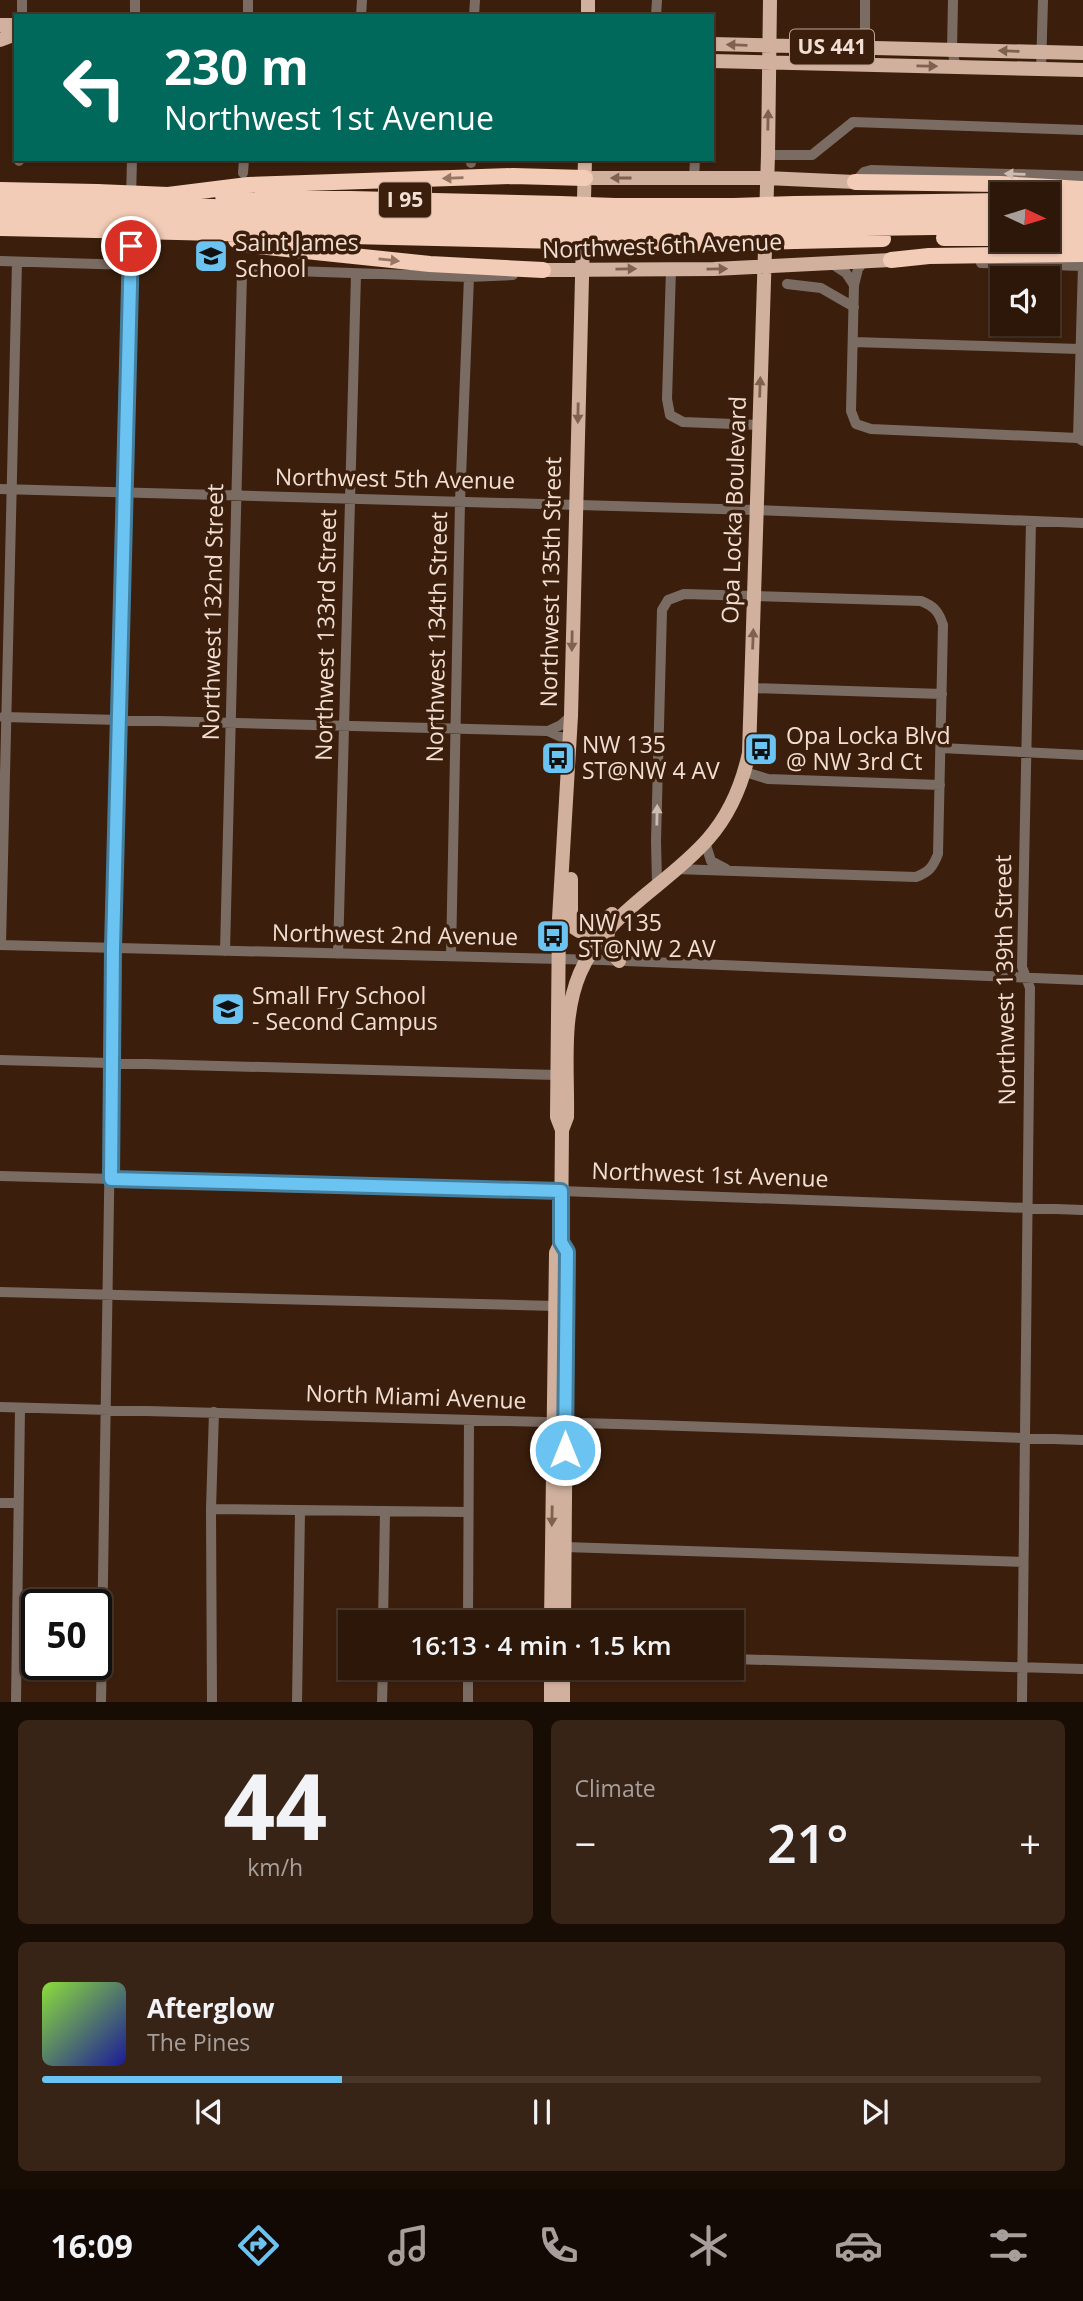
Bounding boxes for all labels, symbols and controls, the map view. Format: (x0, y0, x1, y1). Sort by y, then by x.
road number: US 441 (790, 30, 874, 64)
text: 230 m (164, 33, 309, 99)
one-way arrow (726, 39, 748, 50)
icon: left (49, 42, 140, 133)
one-way arrow (998, 46, 1020, 57)
one-way arrow (917, 60, 939, 72)
text: Northwest 1st Avenue (164, 96, 494, 139)
one-way arrow (763, 109, 774, 131)
one-way arrow (1004, 169, 1026, 180)
one-way arrow (442, 172, 464, 184)
one-way arrow (609, 172, 631, 184)
road number: I 95 (379, 182, 431, 218)
north arrow (990, 182, 1060, 252)
map controls (990, 182, 1060, 336)
pin (101, 216, 161, 276)
street label: Northwest 6th Avenue (541, 225, 783, 265)
place label: Saint James School (235, 226, 359, 284)
icon: arrive (112, 227, 150, 265)
school or university icon: Saint James School (192, 237, 230, 275)
one-way arrow (378, 255, 400, 266)
one-way arrow (706, 263, 728, 275)
one-way arrow (615, 264, 637, 275)
button: sound (990, 266, 1060, 336)
one-way arrow (754, 375, 766, 397)
street label: Opa Locka Boulevard (713, 396, 753, 624)
one-way arrow (572, 402, 584, 424)
street label: Northwest 135th Street (532, 456, 568, 708)
street label: Northwest 5th Avenue (275, 460, 515, 496)
street label: Northwest 132nd Street (194, 483, 230, 741)
street label: Northwest 133rd Street (307, 509, 343, 761)
street label: Northwest 134th Street (418, 511, 454, 763)
one-way arrow (747, 627, 759, 649)
one-way arrow (567, 630, 578, 652)
place label: Opa Locka Blvd @ NW 3rd Ct (786, 719, 951, 777)
place label: NW 135 ST@NW 4 AV (582, 728, 720, 786)
bus stop icon: Opa Locka Blvd @ NW 3rd Ct (742, 730, 780, 768)
bus stop icon: NW 135 ST@NW 4 AV (539, 739, 577, 777)
one-way arrow (651, 804, 662, 826)
street label: Northwest 139th Street (986, 854, 1022, 1106)
place label: NW 135 ST@NW 2 AV (578, 906, 716, 964)
street label: Northwest 2nd Avenue (272, 916, 518, 952)
bus stop icon: NW 135 ST@NW 2 AV (534, 917, 572, 955)
place label: Small Fry School - Second Campus (252, 979, 438, 1037)
school or university icon: Small Fry School - Second Campus (209, 990, 247, 1028)
street label: Northwest 1st Avenue (591, 1154, 829, 1194)
street label: North Miami Avenue (305, 1376, 527, 1416)
position arrow (528, 1413, 602, 1487)
one-way arrow (546, 1505, 558, 1527)
speed limit sign: 50 (21, 1589, 112, 1680)
text: 16:13 · 4 min · 1.5 km (410, 1627, 672, 1663)
text: 44 (223, 1743, 327, 1867)
text: Climate (575, 1772, 656, 1804)
text: 21° (767, 1807, 849, 1878)
text: − (575, 1817, 596, 1869)
text: + (1019, 1817, 1041, 1869)
text: km/h (247, 1851, 303, 1883)
text: Afterglow (147, 1990, 274, 2026)
text: The Pines (147, 2026, 250, 2058)
icon: previous (190, 2093, 228, 2131)
icon: pause (523, 2093, 561, 2131)
icon: next (856, 2093, 894, 2131)
icon: directions (234, 2221, 283, 2270)
icon: music (384, 2221, 433, 2270)
icon: phone (534, 2221, 583, 2270)
icon: climate (684, 2221, 733, 2270)
icon: car (834, 2221, 883, 2270)
icon: filters (984, 2221, 1033, 2270)
text: 16:09 (50, 2224, 133, 2267)

